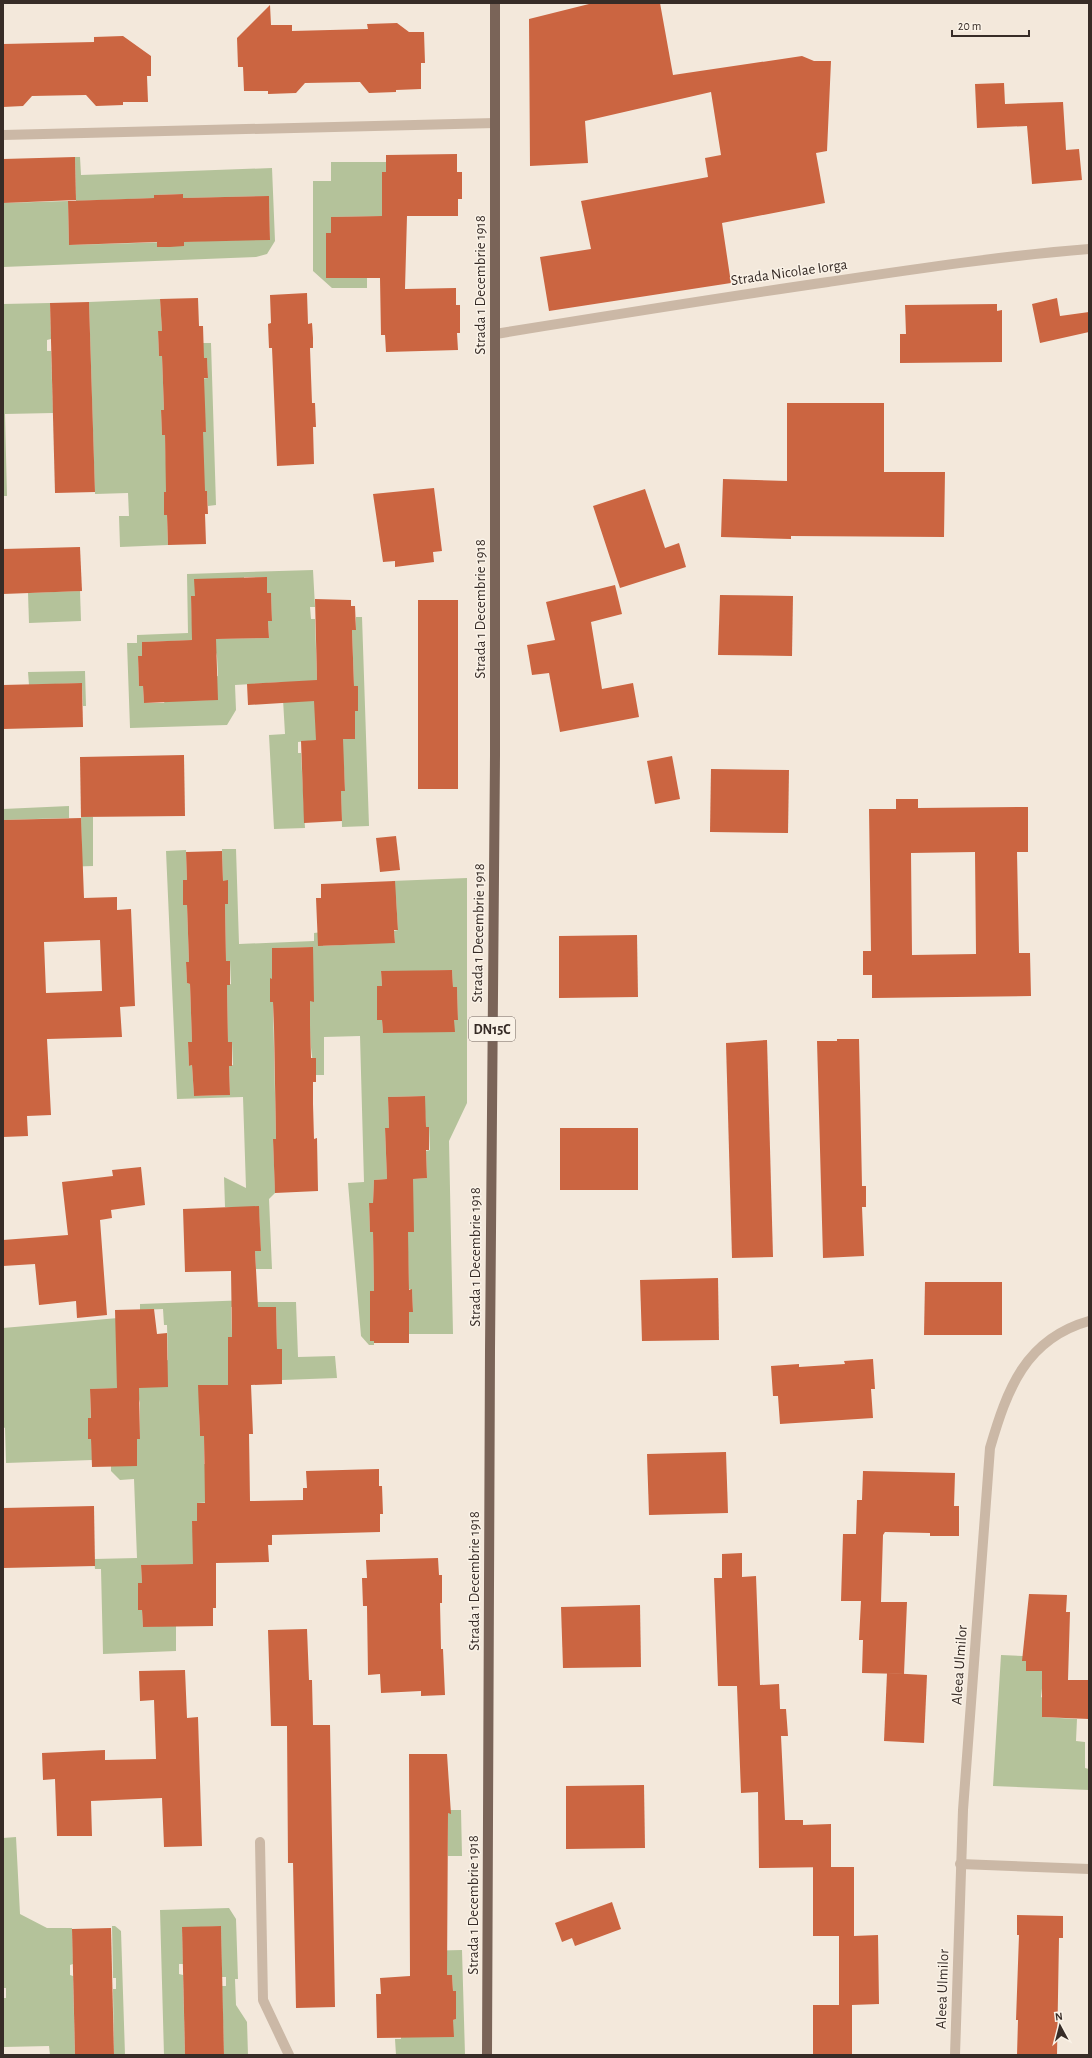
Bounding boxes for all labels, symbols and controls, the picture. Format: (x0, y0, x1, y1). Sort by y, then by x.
scale bar (952, 12, 1029, 38)
text: 20 m (958, 20, 981, 32)
street label: Strada 1 Decembrie 1918 (473, 215, 488, 355)
street label: Strada Nicolae Iorga (730, 257, 848, 288)
street label: Strada 1 Decembrie 1918 (473, 539, 488, 679)
street label: Strada 1 Decembrie 1918 (470, 863, 487, 1003)
road number: DN15C (469, 1017, 515, 1041)
street label: Strada 1 Decembrie 1918 (468, 1187, 483, 1327)
street label: Strada 1 Decembrie 1918 (467, 1511, 482, 1651)
street label: Aleea Ulmilor (949, 1624, 970, 1706)
street label: Strada 1 Decembrie 1918 (466, 1835, 481, 1975)
street label: Aleea Ulmilor (934, 1949, 951, 2029)
north arrow (1040, 2006, 1080, 2046)
text: N (1054, 2011, 1063, 2022)

